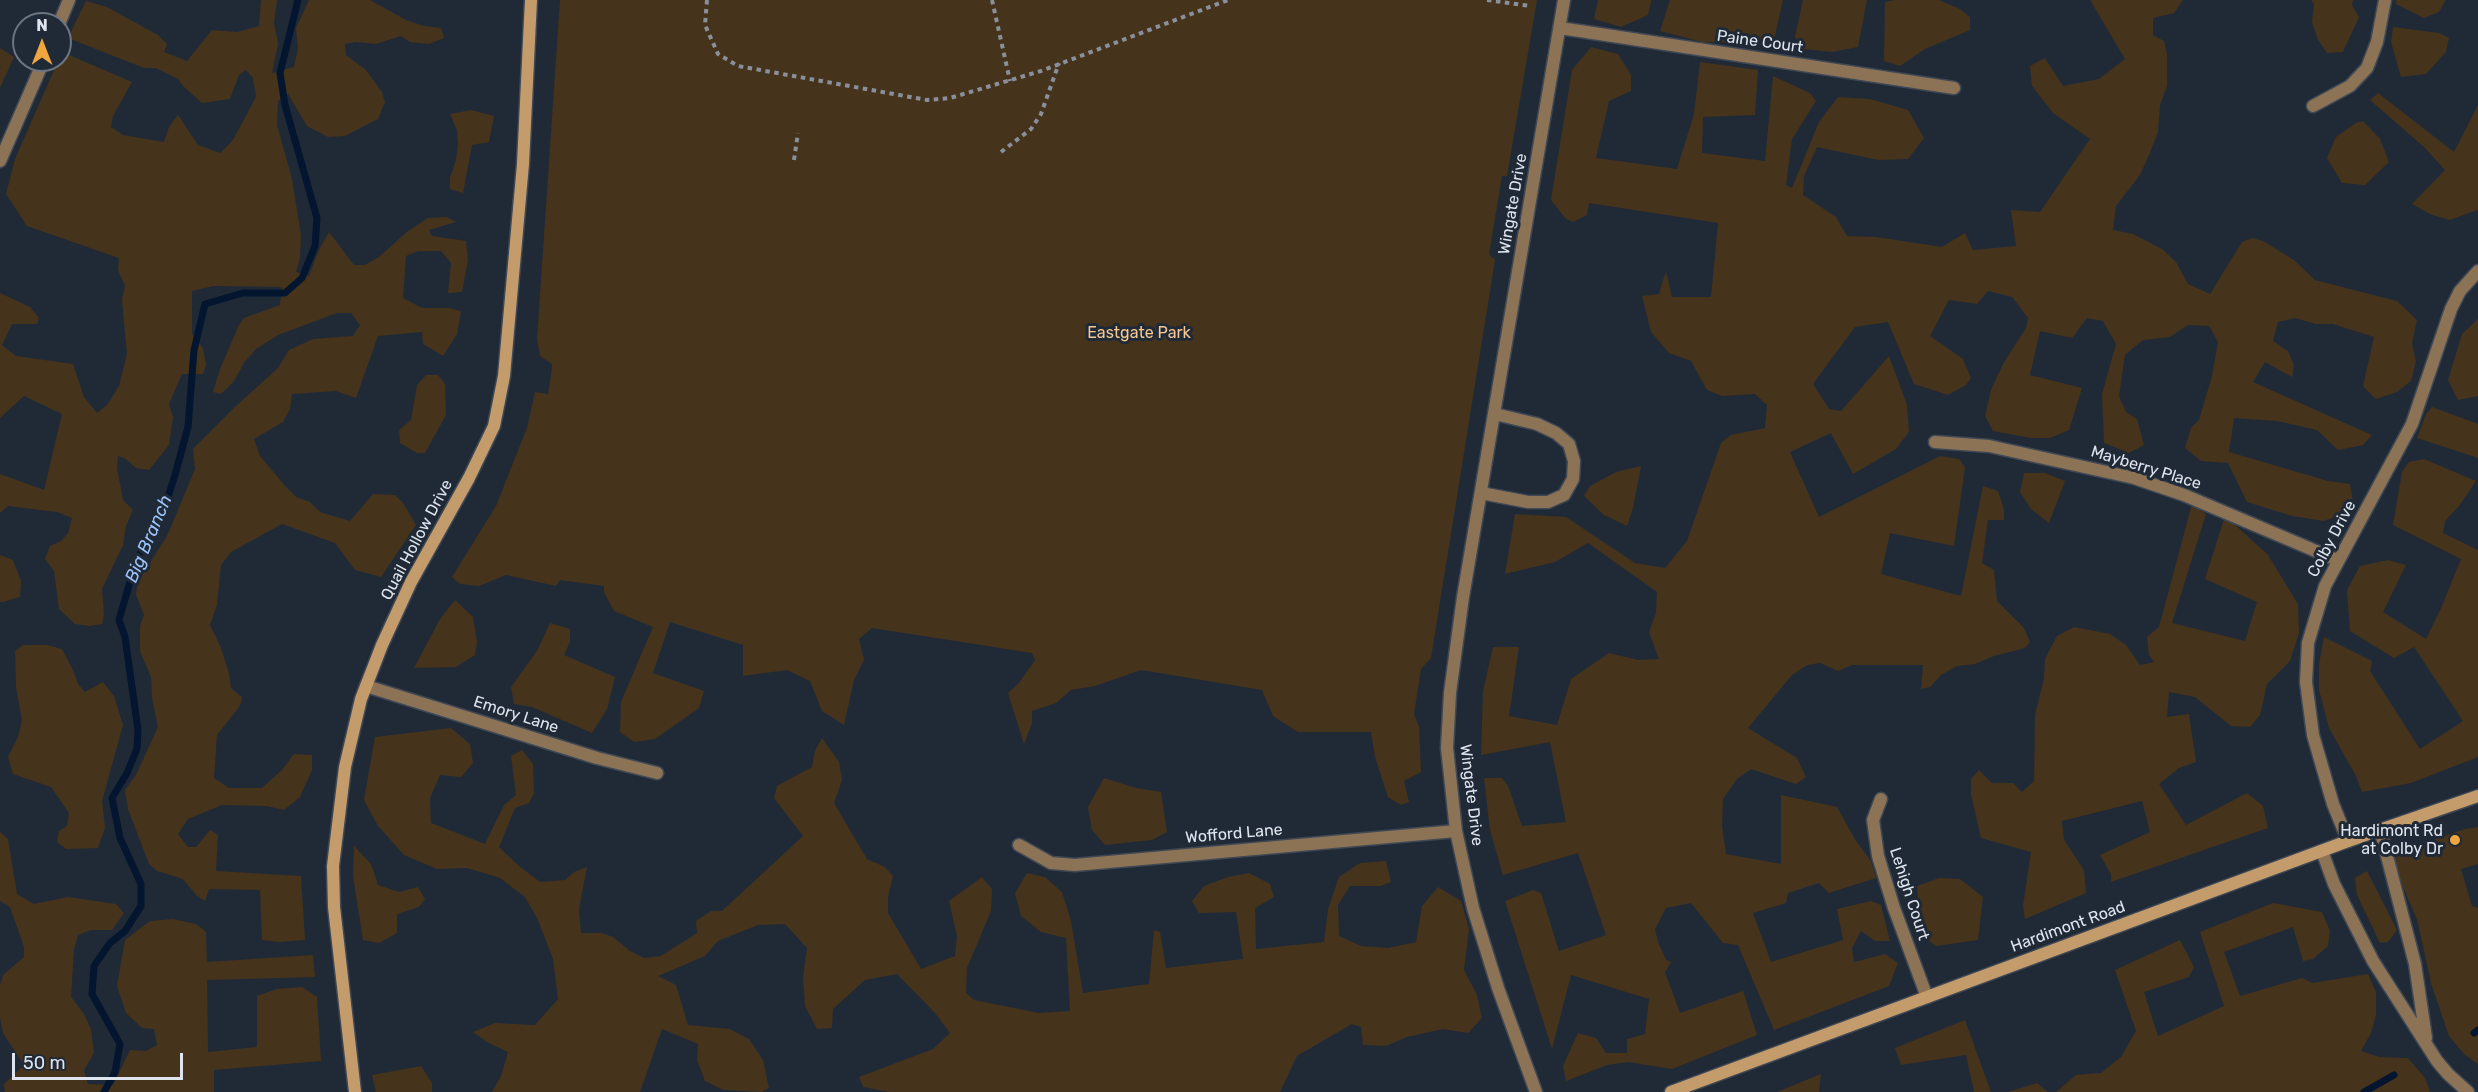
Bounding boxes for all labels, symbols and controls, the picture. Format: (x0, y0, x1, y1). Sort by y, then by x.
north arrow (12, 12, 72, 72)
text: N (36, 16, 48, 35)
street label: Paine Court (1715, 26, 1805, 58)
street label: Wingate Drive (1495, 152, 1531, 256)
park label: Eastgate Park (1087, 323, 1191, 343)
street label: Mayberry Place (2089, 442, 2203, 494)
street label: Quail Hollow Drive (377, 477, 457, 603)
water label: Big Branch (121, 492, 177, 586)
street label: Colby Drive (2304, 497, 2360, 581)
street label: Emory Lane (471, 692, 561, 738)
street label: Wingate Drive (1455, 743, 1487, 847)
street label: Wofford Lane (1185, 820, 1283, 848)
place label: Hardimont Rd at Colby Dr (2340, 821, 2443, 859)
marker: Hardimont Rd at Colby Dr (2448, 833, 2462, 847)
street label: Lehigh Court (1885, 845, 1933, 943)
street label: Hardimont Road (2008, 897, 2128, 957)
scale bar (15, 1041, 186, 1079)
text: 50 m (23, 1052, 66, 1074)

